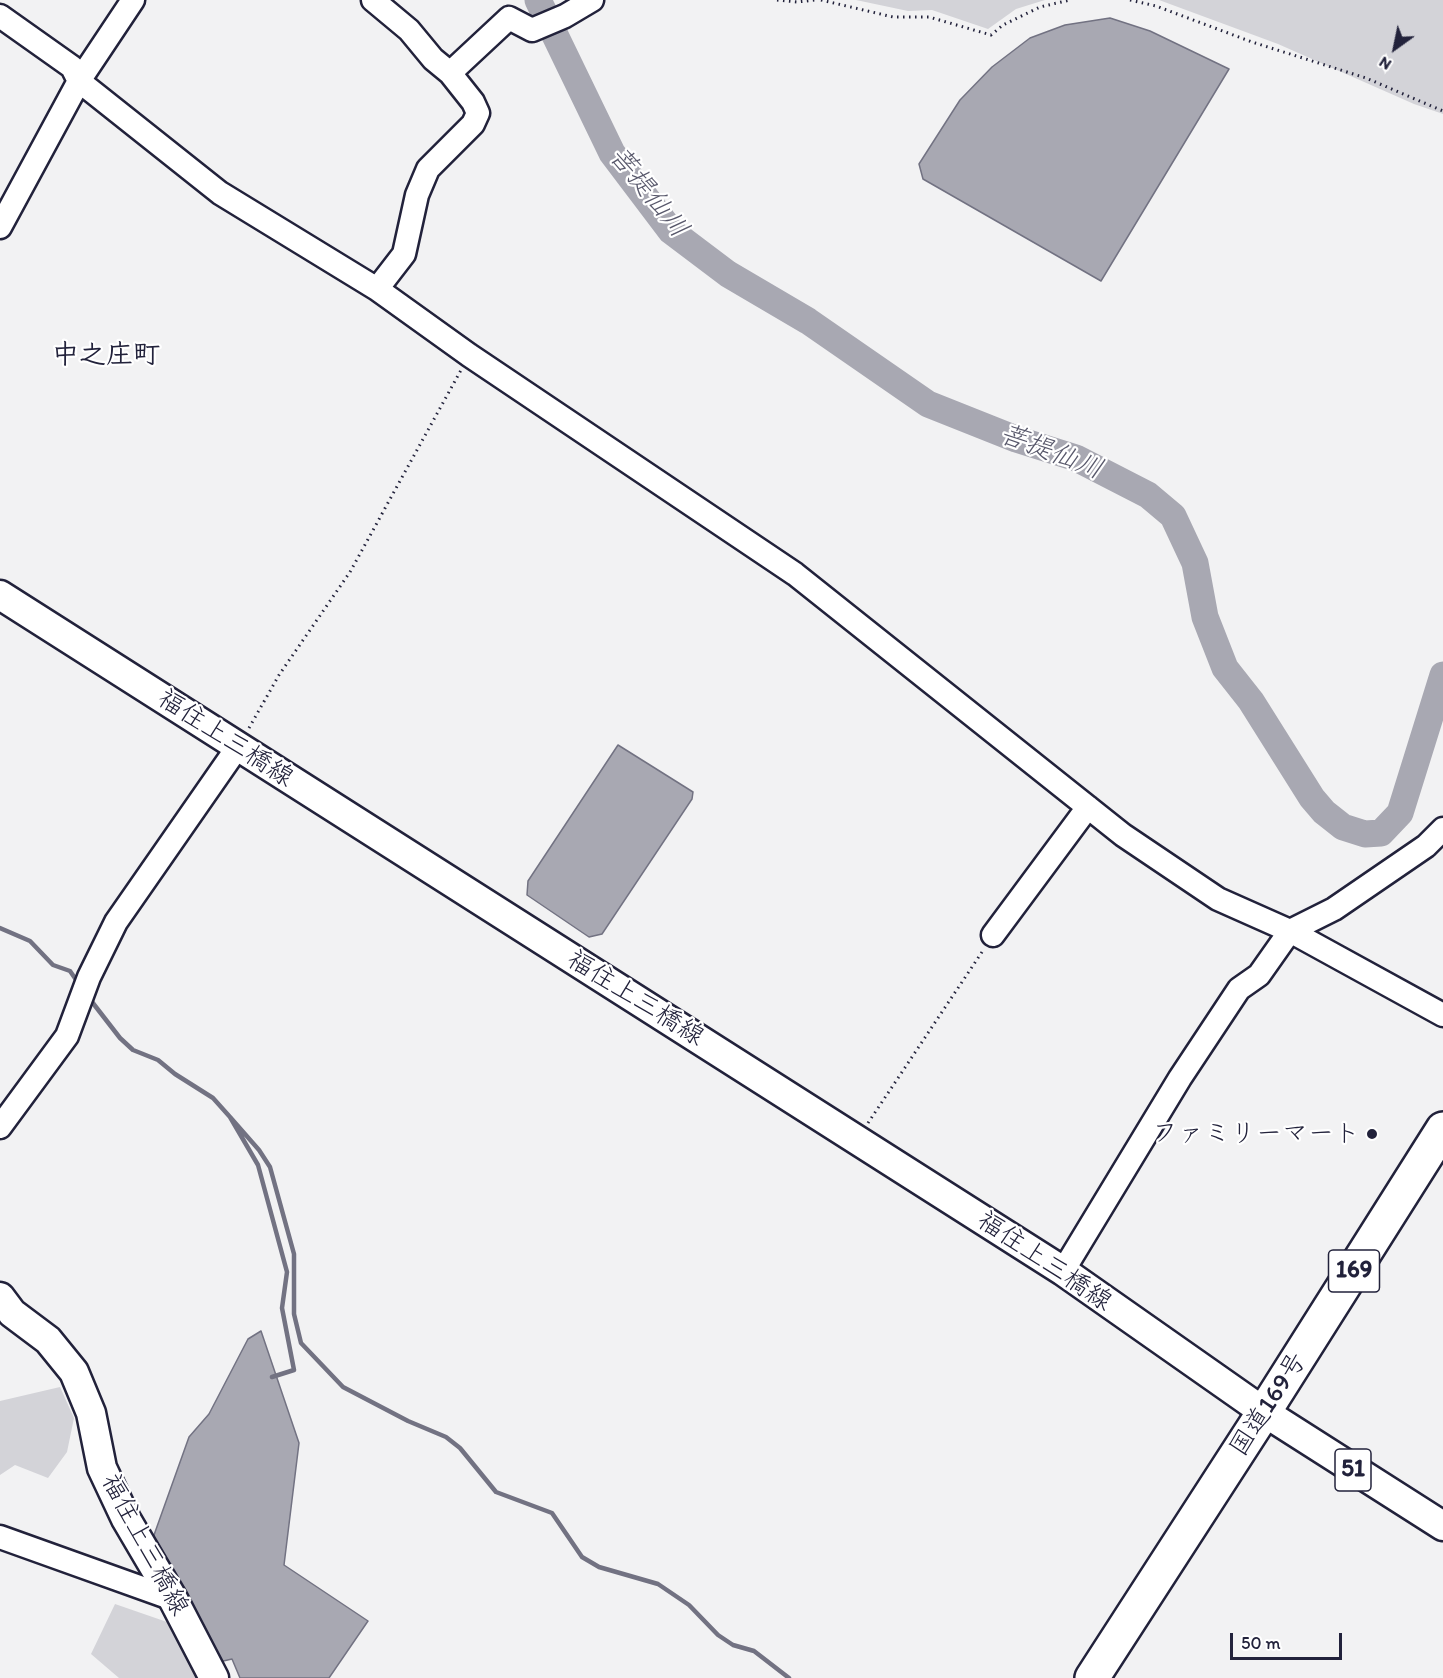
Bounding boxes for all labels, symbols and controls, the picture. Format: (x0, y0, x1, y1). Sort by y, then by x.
north arrow (1365, 18, 1425, 78)
text: N (1375, 53, 1395, 74)
water label: 菩提仙川 (601, 141, 695, 245)
district label: 中之庄町 (52, 340, 160, 372)
water label: 菩提仙川 (995, 419, 1107, 487)
street label: 福住上三橋線 (151, 683, 299, 795)
street label: 福住上三橋線 (561, 944, 709, 1054)
place label: ファミリーマート (1152, 1118, 1360, 1150)
marker: ファミリーマート (1365, 1127, 1379, 1141)
street label: 福住上三橋線 (971, 1205, 1117, 1319)
road number: 169 (1328, 1250, 1380, 1292)
street label: 国道169号 (1224, 1347, 1314, 1463)
road number: 51 (1335, 1449, 1371, 1491)
street label: 福住上三橋線 (94, 1469, 194, 1621)
scale bar (1233, 1621, 1346, 1659)
text: 50 m (1241, 1632, 1281, 1654)

